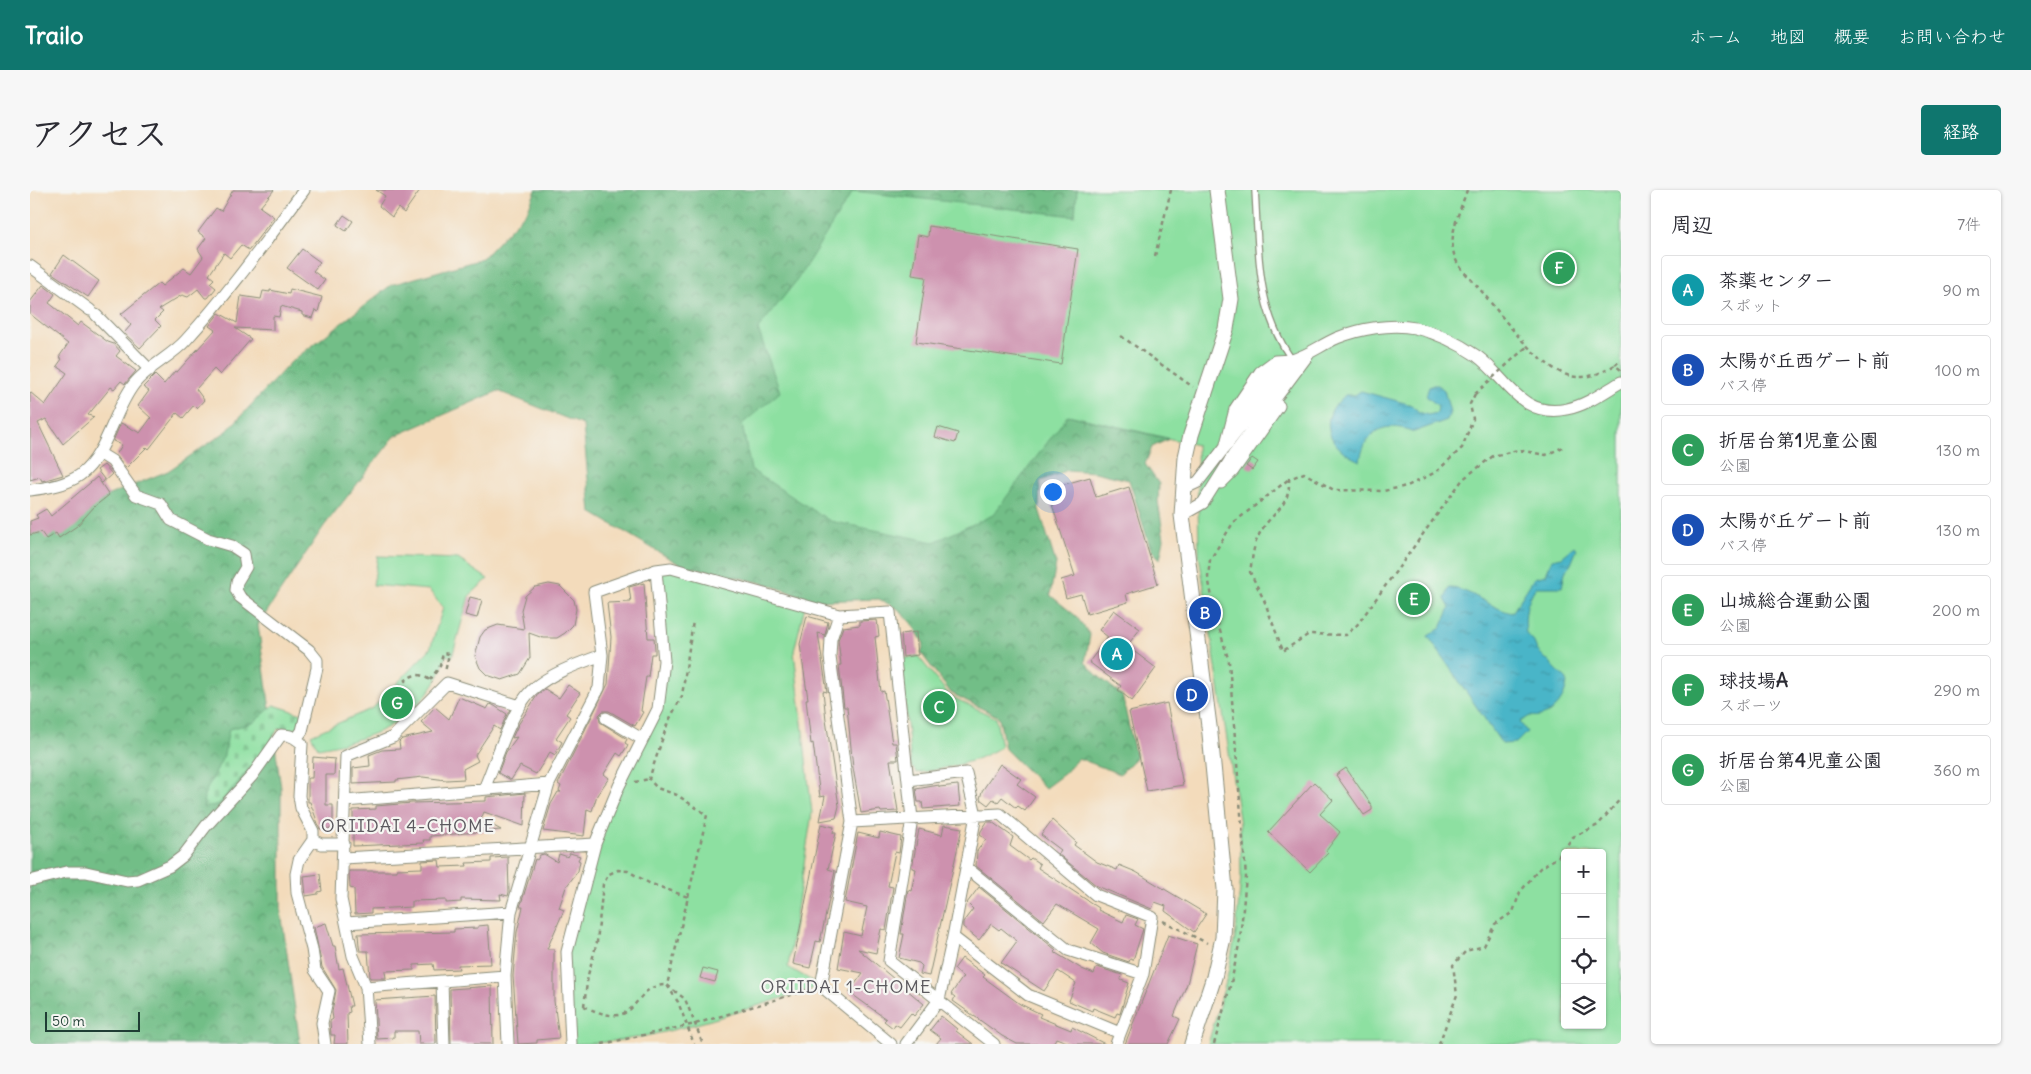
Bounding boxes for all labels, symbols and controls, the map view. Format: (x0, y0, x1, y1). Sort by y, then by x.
text: Trailo (25, 20, 83, 50)
text: ホーム (1689, 25, 1742, 48)
text: 地図 (1770, 25, 1806, 48)
text: 概要 (1834, 25, 1870, 48)
text: お問い合わせ (1898, 25, 2006, 48)
button: 経路 (1921, 105, 2001, 155)
text: アクセス (30, 111, 168, 155)
text: 周辺 (1671, 211, 1713, 238)
text: 7件 (1957, 214, 1981, 234)
pin: F (1543, 249, 1575, 287)
text: 茶薬センター (1719, 268, 1833, 292)
text: A (1683, 280, 1693, 300)
text: 90 m (1942, 280, 1980, 300)
text: スポット (1719, 295, 1783, 315)
text: 太陽が丘西ゲート前 (1719, 348, 1890, 372)
text: B (1683, 360, 1693, 380)
text: 100 m (1935, 360, 1980, 380)
text: バス停 (1719, 375, 1767, 395)
text: 折居台第1児童公園 (1719, 428, 1879, 452)
text: C (1683, 440, 1693, 460)
text: 130 m (1936, 440, 1980, 460)
text: 公園 (1719, 455, 1751, 475)
your location (1040, 479, 1066, 505)
text: 太陽が丘ゲート前 (1719, 508, 1871, 532)
text: D (1682, 520, 1694, 540)
text: 130 m (1936, 520, 1980, 540)
text: バス停 (1719, 535, 1767, 555)
pin: E (1398, 580, 1430, 618)
text: 山城総合運動公園 (1719, 588, 1871, 612)
pin: B (1189, 594, 1221, 632)
text: E (1683, 600, 1693, 620)
text: 200 m (1932, 600, 1980, 620)
text: 公園 (1719, 615, 1751, 635)
pin: A (1101, 635, 1133, 673)
text: 球技場A (1719, 668, 1788, 692)
pin: D (1176, 676, 1208, 714)
text: F (1683, 680, 1693, 700)
text: 290 m (1934, 680, 1980, 700)
pin: G (381, 684, 413, 722)
pin: C (923, 688, 955, 726)
text: スポーツ (1719, 695, 1783, 715)
text: 折居台第4児童公園 (1719, 748, 1882, 772)
text: G (1682, 760, 1694, 780)
text: 360 m (1933, 760, 1980, 780)
text: 公園 (1719, 775, 1751, 795)
district label: ORIIDAI 4-CHOME (321, 814, 495, 837)
map controls (1561, 849, 1606, 1029)
button: + (1561, 849, 1606, 894)
button: − (1561, 894, 1606, 939)
button: locate (1561, 939, 1606, 984)
district label: ORIIDAI 1-CHOME (760, 975, 932, 998)
button: layers (1561, 984, 1606, 1029)
scale bar (45, 1009, 140, 1032)
text: 50 m (52, 1012, 85, 1030)

